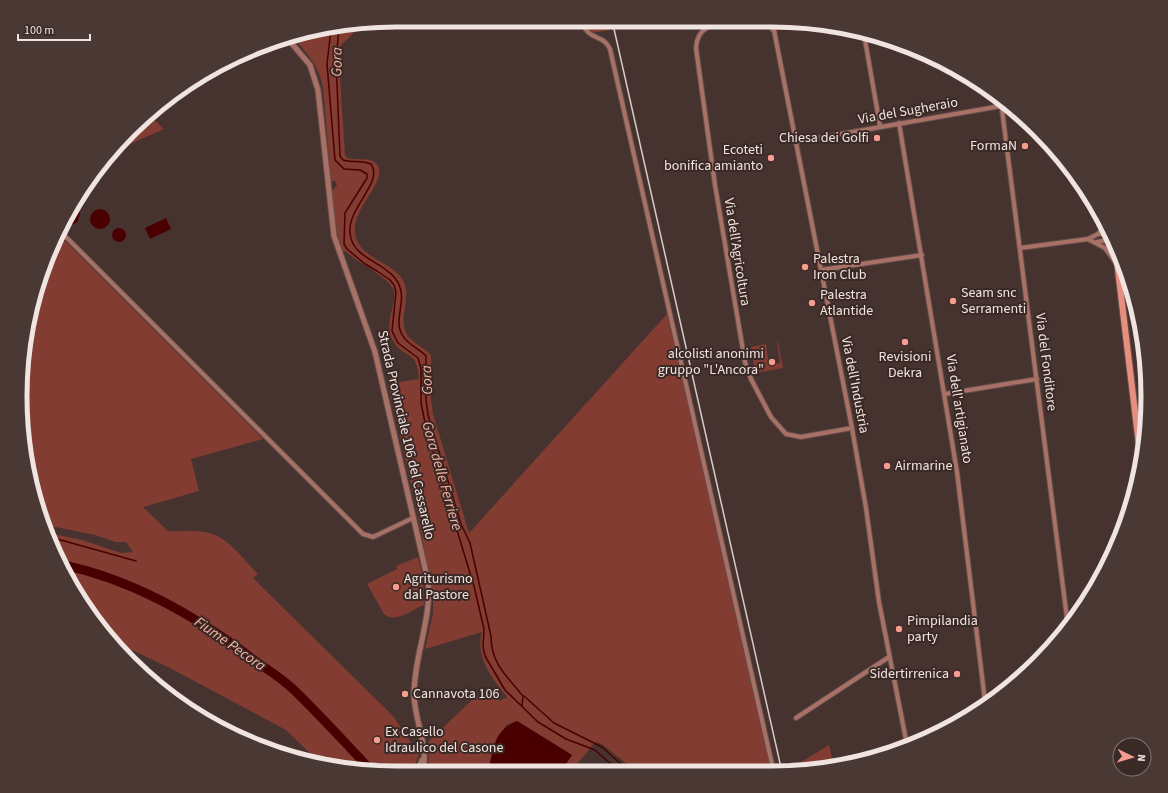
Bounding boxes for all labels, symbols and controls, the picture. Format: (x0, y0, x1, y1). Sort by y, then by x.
scale bar (18, 16, 90, 42)
text: 100 m (24, 22, 54, 39)
water label: Gora (326, 47, 348, 77)
street label: Via del Sugheraio (857, 92, 959, 130)
place label: Chiesa dei Golfi (779, 128, 869, 148)
marker: Chiesa dei Golfi (872, 133, 882, 143)
place label: FormaN (970, 136, 1017, 156)
place label: Ecoteti bonifica amianto (664, 140, 763, 176)
marker: FormaN (1020, 141, 1030, 151)
marker: Ecoteti bonifica amianto (766, 153, 776, 163)
street label: Via dell'Agricoltura (719, 196, 755, 308)
place label: Palestra Iron Club (813, 249, 867, 285)
marker: Palestra Iron Club (800, 262, 810, 272)
place label: Seam snc Serramenti (961, 283, 1026, 319)
place label: Palestra Atlantide (820, 285, 873, 321)
marker: Seam snc Serramenti (948, 296, 958, 306)
marker: Palestra Atlantide (807, 298, 817, 308)
street label: Via del Fonditore (1030, 312, 1062, 412)
street label: Strada Provinciale 106 del Cassarello (372, 328, 440, 542)
street label: Via dell'Industria (836, 335, 874, 435)
marker: Revisioni Dekra (900, 337, 910, 347)
place label: alcolisti anonimi gruppo "L'Ancora" (658, 344, 764, 380)
place label: Revisioni Dekra (879, 347, 931, 383)
street label: Via dell'artigianato (941, 353, 977, 465)
marker: alcolisti anonimi gruppo "L'Ancora" (767, 357, 777, 367)
water label: Gora (416, 365, 438, 395)
water label: Gora delle Ferriere (416, 419, 468, 533)
place label: Airmarine (895, 456, 953, 476)
marker: Airmarine (882, 461, 892, 471)
place label: Agriturismo dal Pastore (404, 569, 473, 605)
marker: Agriturismo dal Pastore (391, 582, 401, 592)
place label: Pimpilandia party (907, 611, 978, 647)
water label: Fiume Pecora (190, 612, 270, 676)
marker: Pimpilandia party (894, 624, 904, 634)
place label: Sidertirrenica (869, 664, 949, 684)
marker: Sidertirrenica (952, 669, 962, 679)
place label: Cannavota 106 (413, 684, 499, 704)
marker: Cannavota 106 (400, 689, 410, 699)
place label: Ex Casello Idraulico del Casone (385, 722, 503, 758)
marker: Ex Casello Idraulico del Casone (372, 735, 382, 745)
north arrow (1112, 737, 1152, 777)
text: N (1134, 754, 1149, 762)

